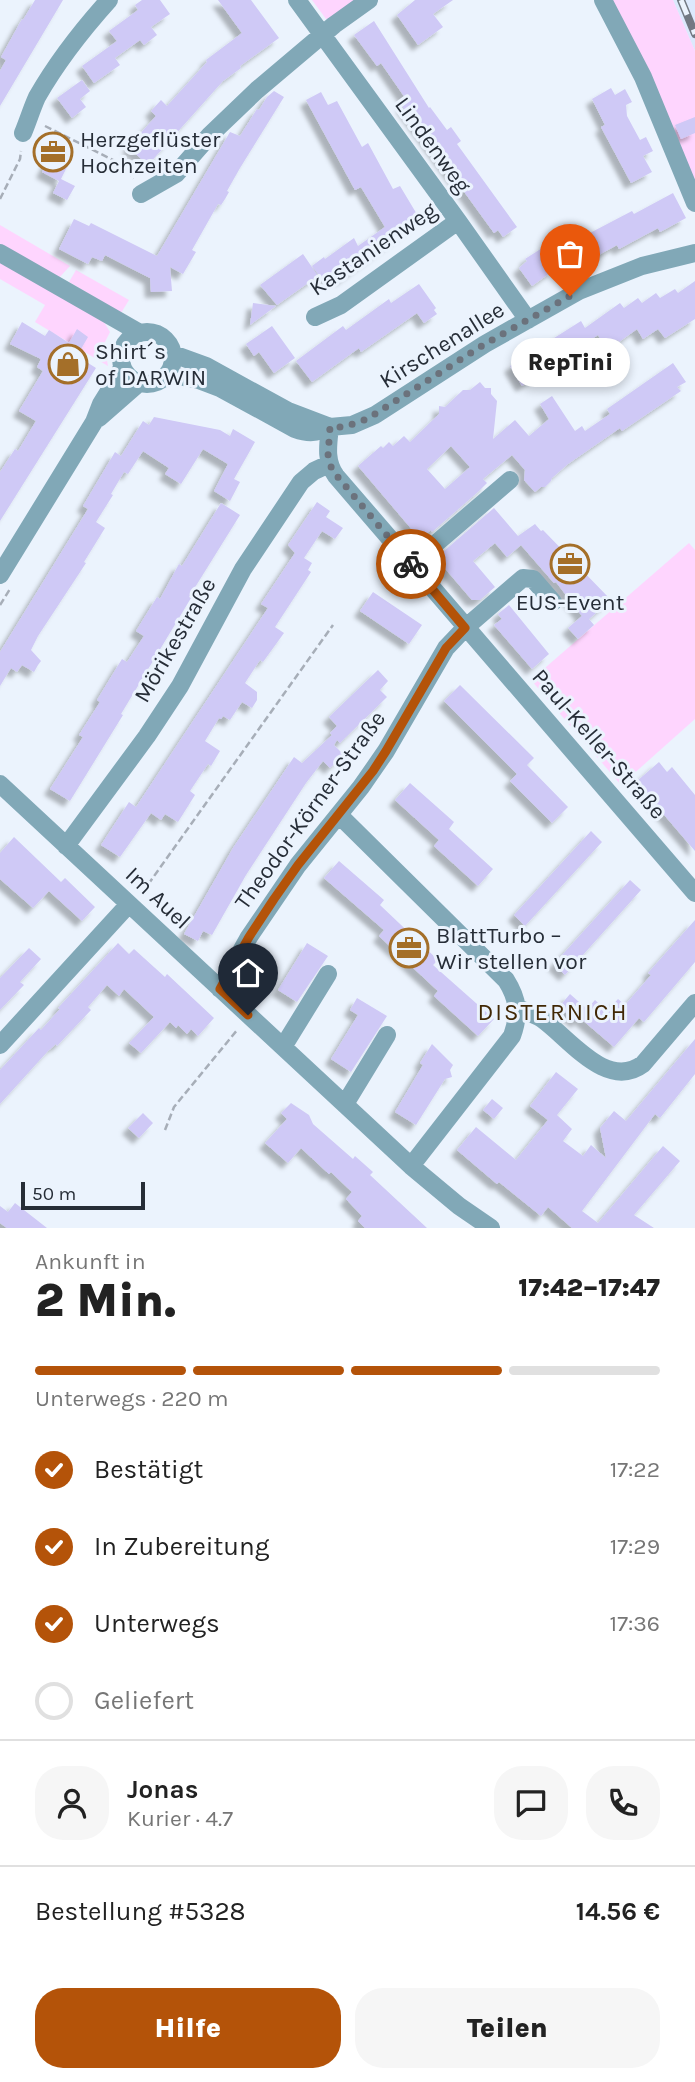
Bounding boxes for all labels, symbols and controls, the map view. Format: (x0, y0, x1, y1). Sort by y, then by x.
street label: Lindenweg (389, 92, 477, 198)
place label: Herzgeflüster Hochzeiten (80, 126, 221, 179)
office icon: Herzgeflüster Hochzeiten (32, 131, 74, 173)
street label: Kastanienweg (304, 196, 442, 302)
pin (540, 224, 600, 296)
icon: bag (551, 235, 589, 273)
street label: Kirschenallee (375, 296, 509, 394)
place label: Shirt´s of DARWIN (95, 338, 206, 391)
callout: RepTini (510, 338, 630, 387)
shop icon: Shirt´s of DARWIN (47, 343, 89, 385)
text: RepTini (528, 349, 613, 376)
courier (376, 529, 446, 599)
office icon: EUS-Event (549, 543, 591, 585)
icon: bike (392, 545, 430, 583)
street label: Mörikestraße (128, 573, 222, 707)
place label: EUS-Event (516, 589, 625, 616)
street label: Paul-Keller-Straße (526, 663, 672, 825)
street label: Theodor-Körner-Straße (229, 706, 391, 914)
street label: Im Auel (120, 861, 196, 935)
place label: BlattTurbo – Wir stellen vor (436, 922, 587, 975)
office icon: BlattTurbo – Wir stellen vor (388, 927, 430, 969)
pin (218, 943, 278, 1015)
icon: home (229, 954, 267, 992)
district label: DISTERNICH (477, 998, 629, 1026)
scale bar (21, 1179, 145, 1211)
text: 50 m (32, 1183, 76, 1205)
text: Ankunft in (35, 1248, 146, 1275)
text: 17:42–17:47 (518, 1272, 660, 1303)
text: 2 Min. (35, 1274, 176, 1328)
text: Unterwegs · 220 m (35, 1385, 229, 1412)
icon: check (35, 1451, 73, 1489)
text: Bestätigt (94, 1454, 203, 1485)
text: 17:22 (610, 1456, 660, 1483)
icon: check (35, 1528, 73, 1566)
text: In Zubereitung (94, 1531, 269, 1562)
text: 17:29 (610, 1533, 660, 1560)
icon: check (35, 1605, 73, 1643)
text: Unterwegs (94, 1608, 220, 1639)
text: 17:36 (610, 1610, 660, 1637)
text: Geliefert (94, 1685, 194, 1716)
button: person (35, 1766, 109, 1840)
button: chat (494, 1766, 568, 1840)
button: phone (586, 1766, 660, 1840)
text: Jonas (127, 1774, 198, 1805)
text: Kurier · 4.7 (127, 1805, 233, 1832)
text: Bestellung #5328 (35, 1896, 245, 1927)
text: 14.56 € (576, 1896, 660, 1927)
button: Hilfe (35, 1988, 341, 2068)
button: Teilen (355, 1988, 660, 2068)

